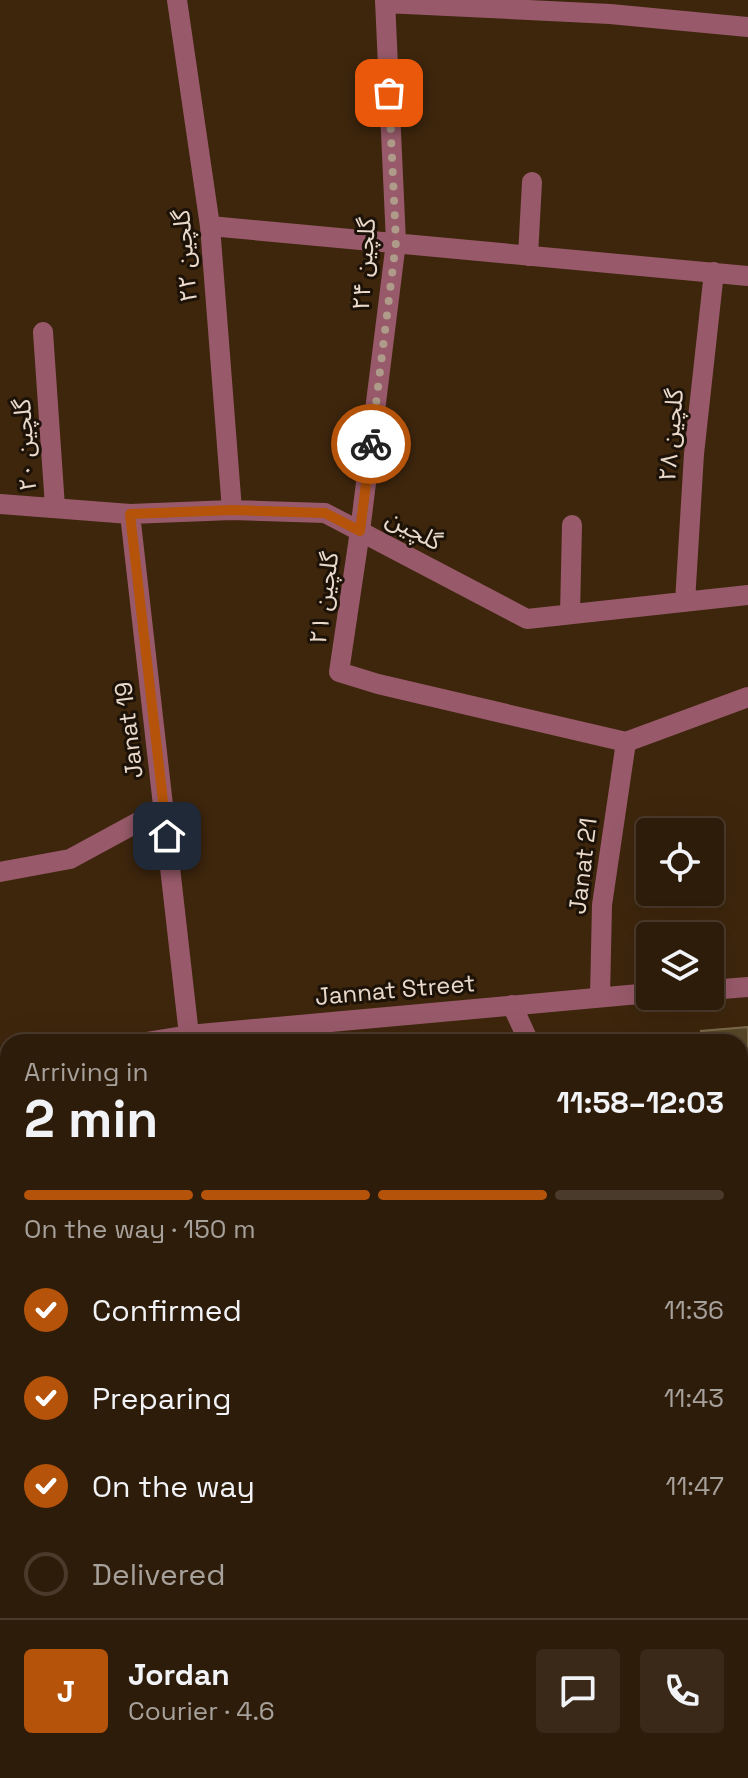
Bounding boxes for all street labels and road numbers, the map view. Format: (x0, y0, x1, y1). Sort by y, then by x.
street label: گلچین ۲۲ (165, 208, 204, 303)
street label: گلچین ۲۴ (345, 216, 382, 311)
street label: گلچین ۲۸ (651, 386, 690, 482)
street label: گلچین ۲۰ (6, 397, 43, 492)
street label: گلچین (381, 502, 448, 558)
street label: گلچین ۲۱ (302, 549, 346, 646)
street label: Janat 19 (107, 680, 150, 780)
street label: Janat 21 (561, 816, 604, 916)
street label: Jannat Street (314, 967, 476, 1012)

